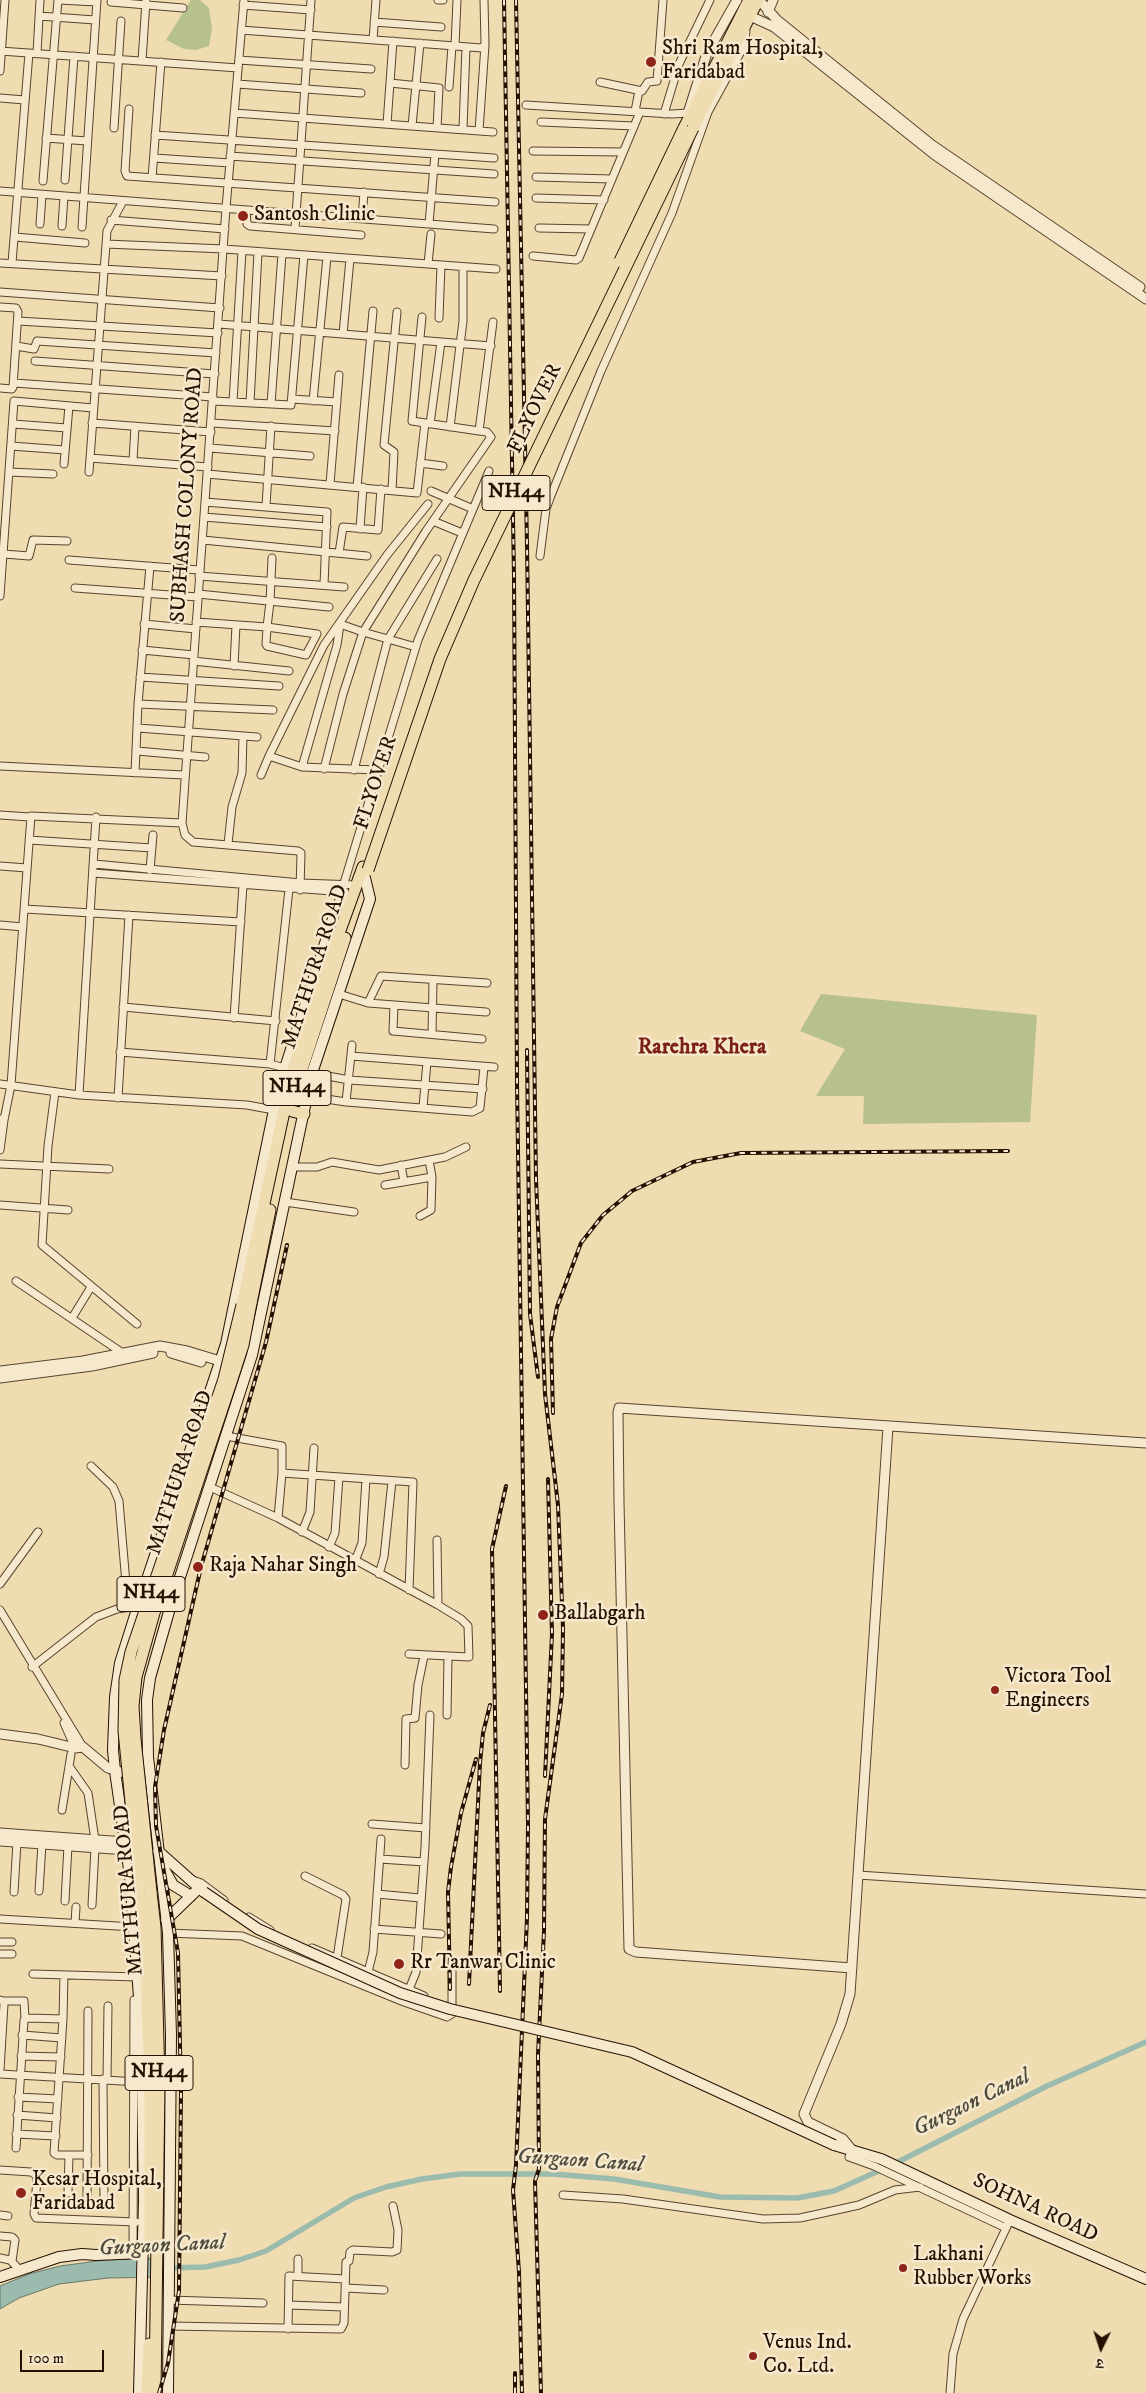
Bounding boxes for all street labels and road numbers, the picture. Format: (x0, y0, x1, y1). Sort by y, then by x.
street label: FLYOVER (503, 360, 569, 458)
street label: SUBHASH COLONY ROAD (167, 367, 209, 623)
road number: NH44 (482, 476, 550, 510)
street label: FLYOVER (350, 733, 404, 833)
street label: MATHURA ROAD (278, 882, 354, 1052)
road number: NH44 (263, 1070, 331, 1106)
street label: MATHURA ROAD (143, 1388, 219, 1558)
road number: NH44 (117, 1576, 185, 1612)
street label: MATHURA ROAD (110, 1804, 150, 1976)
road number: NH44 (125, 2056, 193, 2090)
street label: SOHNA ROAD (968, 2169, 1102, 2249)

